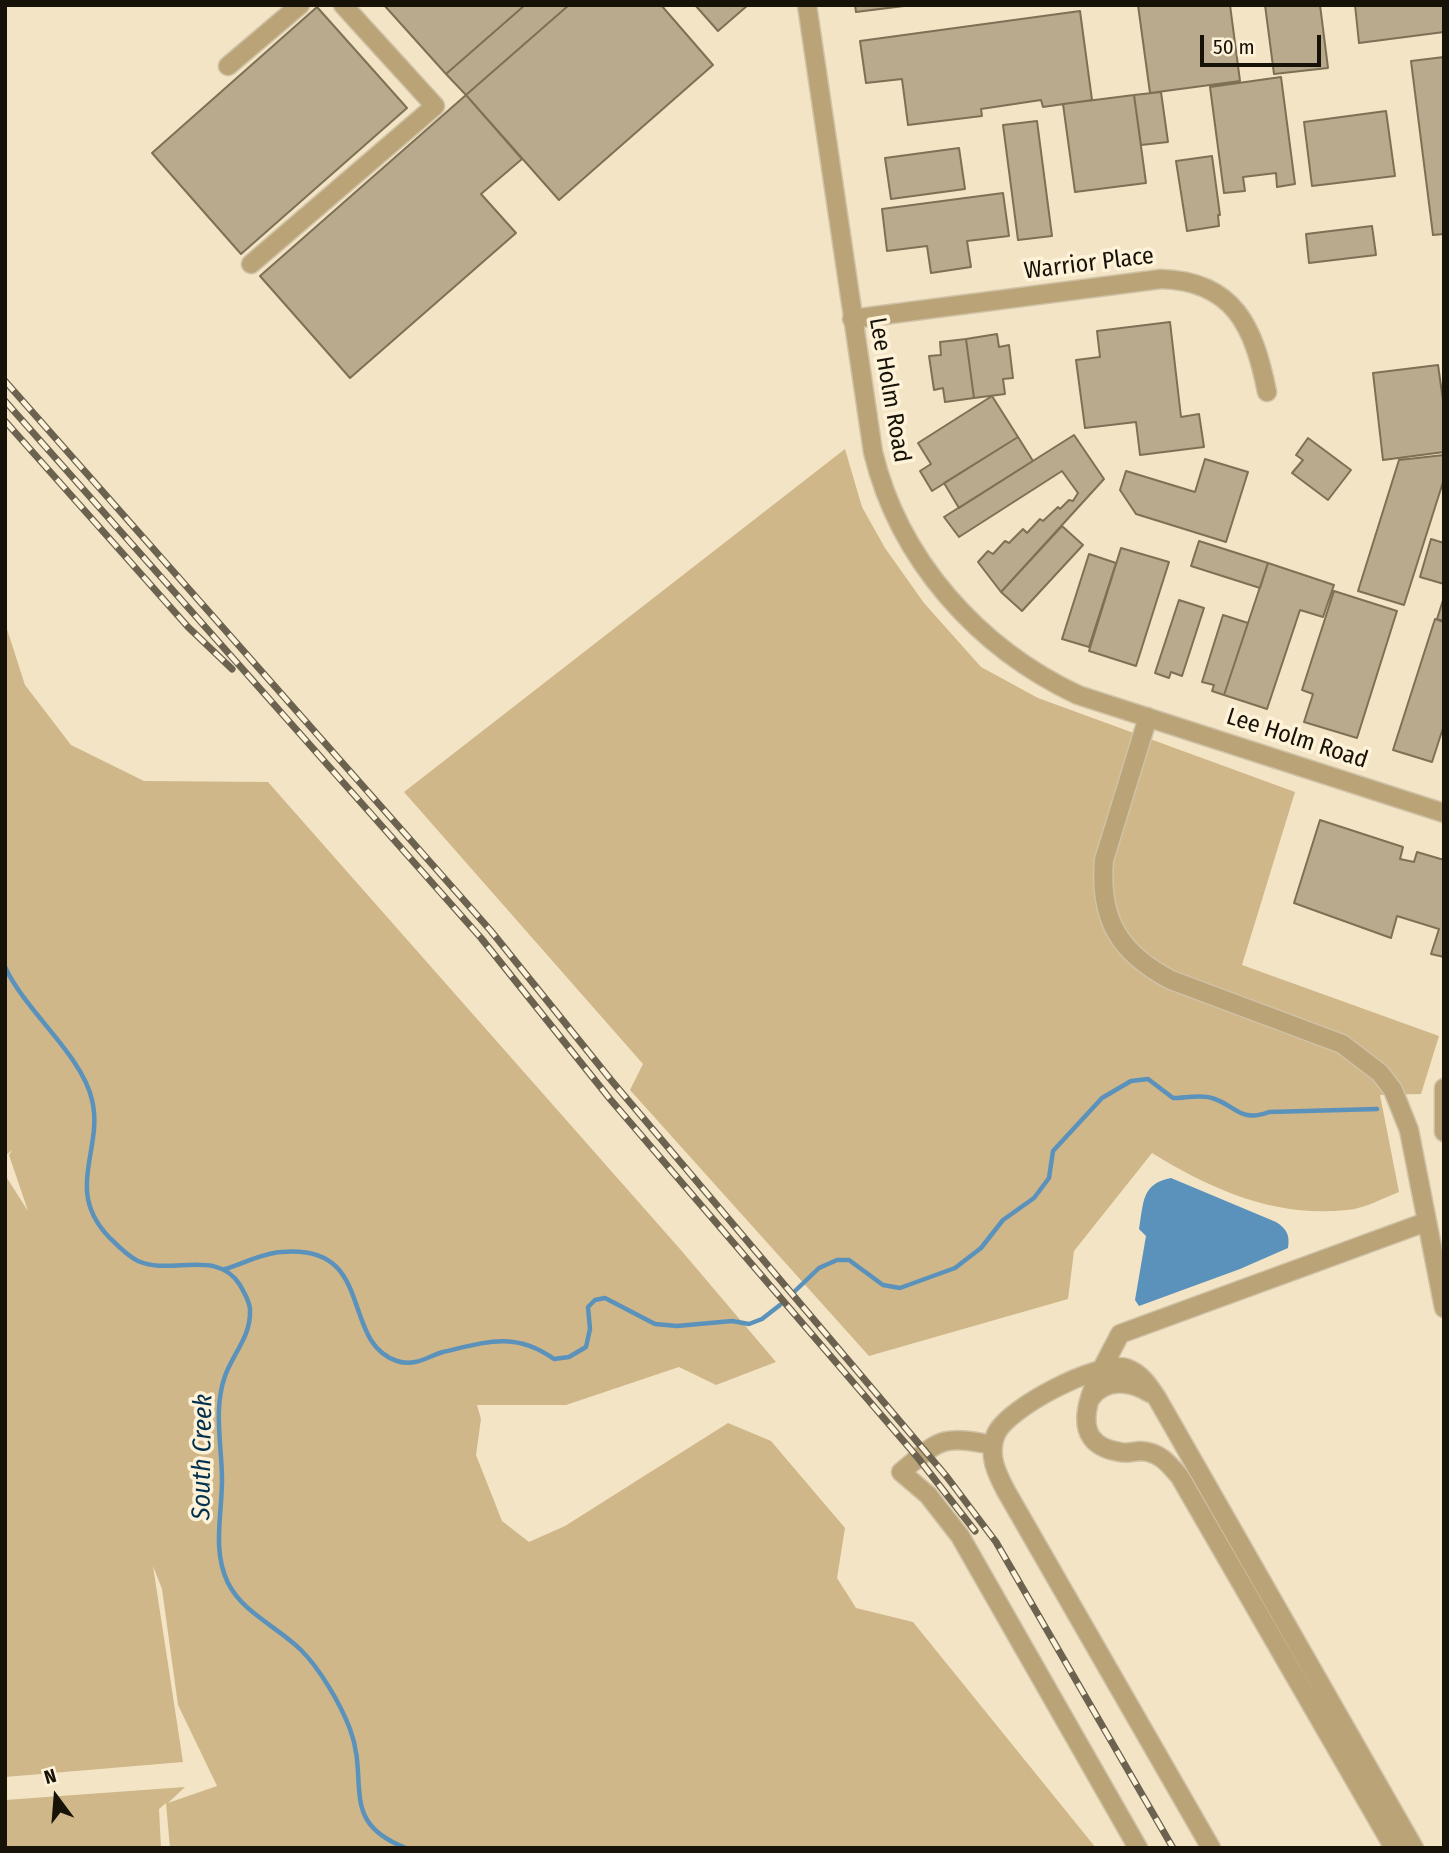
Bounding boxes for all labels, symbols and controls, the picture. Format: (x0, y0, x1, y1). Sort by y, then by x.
scale bar (1204, 21, 1325, 65)
text: 50 m (1213, 34, 1255, 60)
street label: Warrior Place (1023, 242, 1155, 286)
street label: Lee Holm Road (862, 315, 916, 465)
street label: Lee Holm Road (1223, 703, 1371, 775)
water label: South Creek (186, 1394, 220, 1520)
north arrow (21, 1762, 91, 1832)
text: N (41, 1764, 59, 1789)

